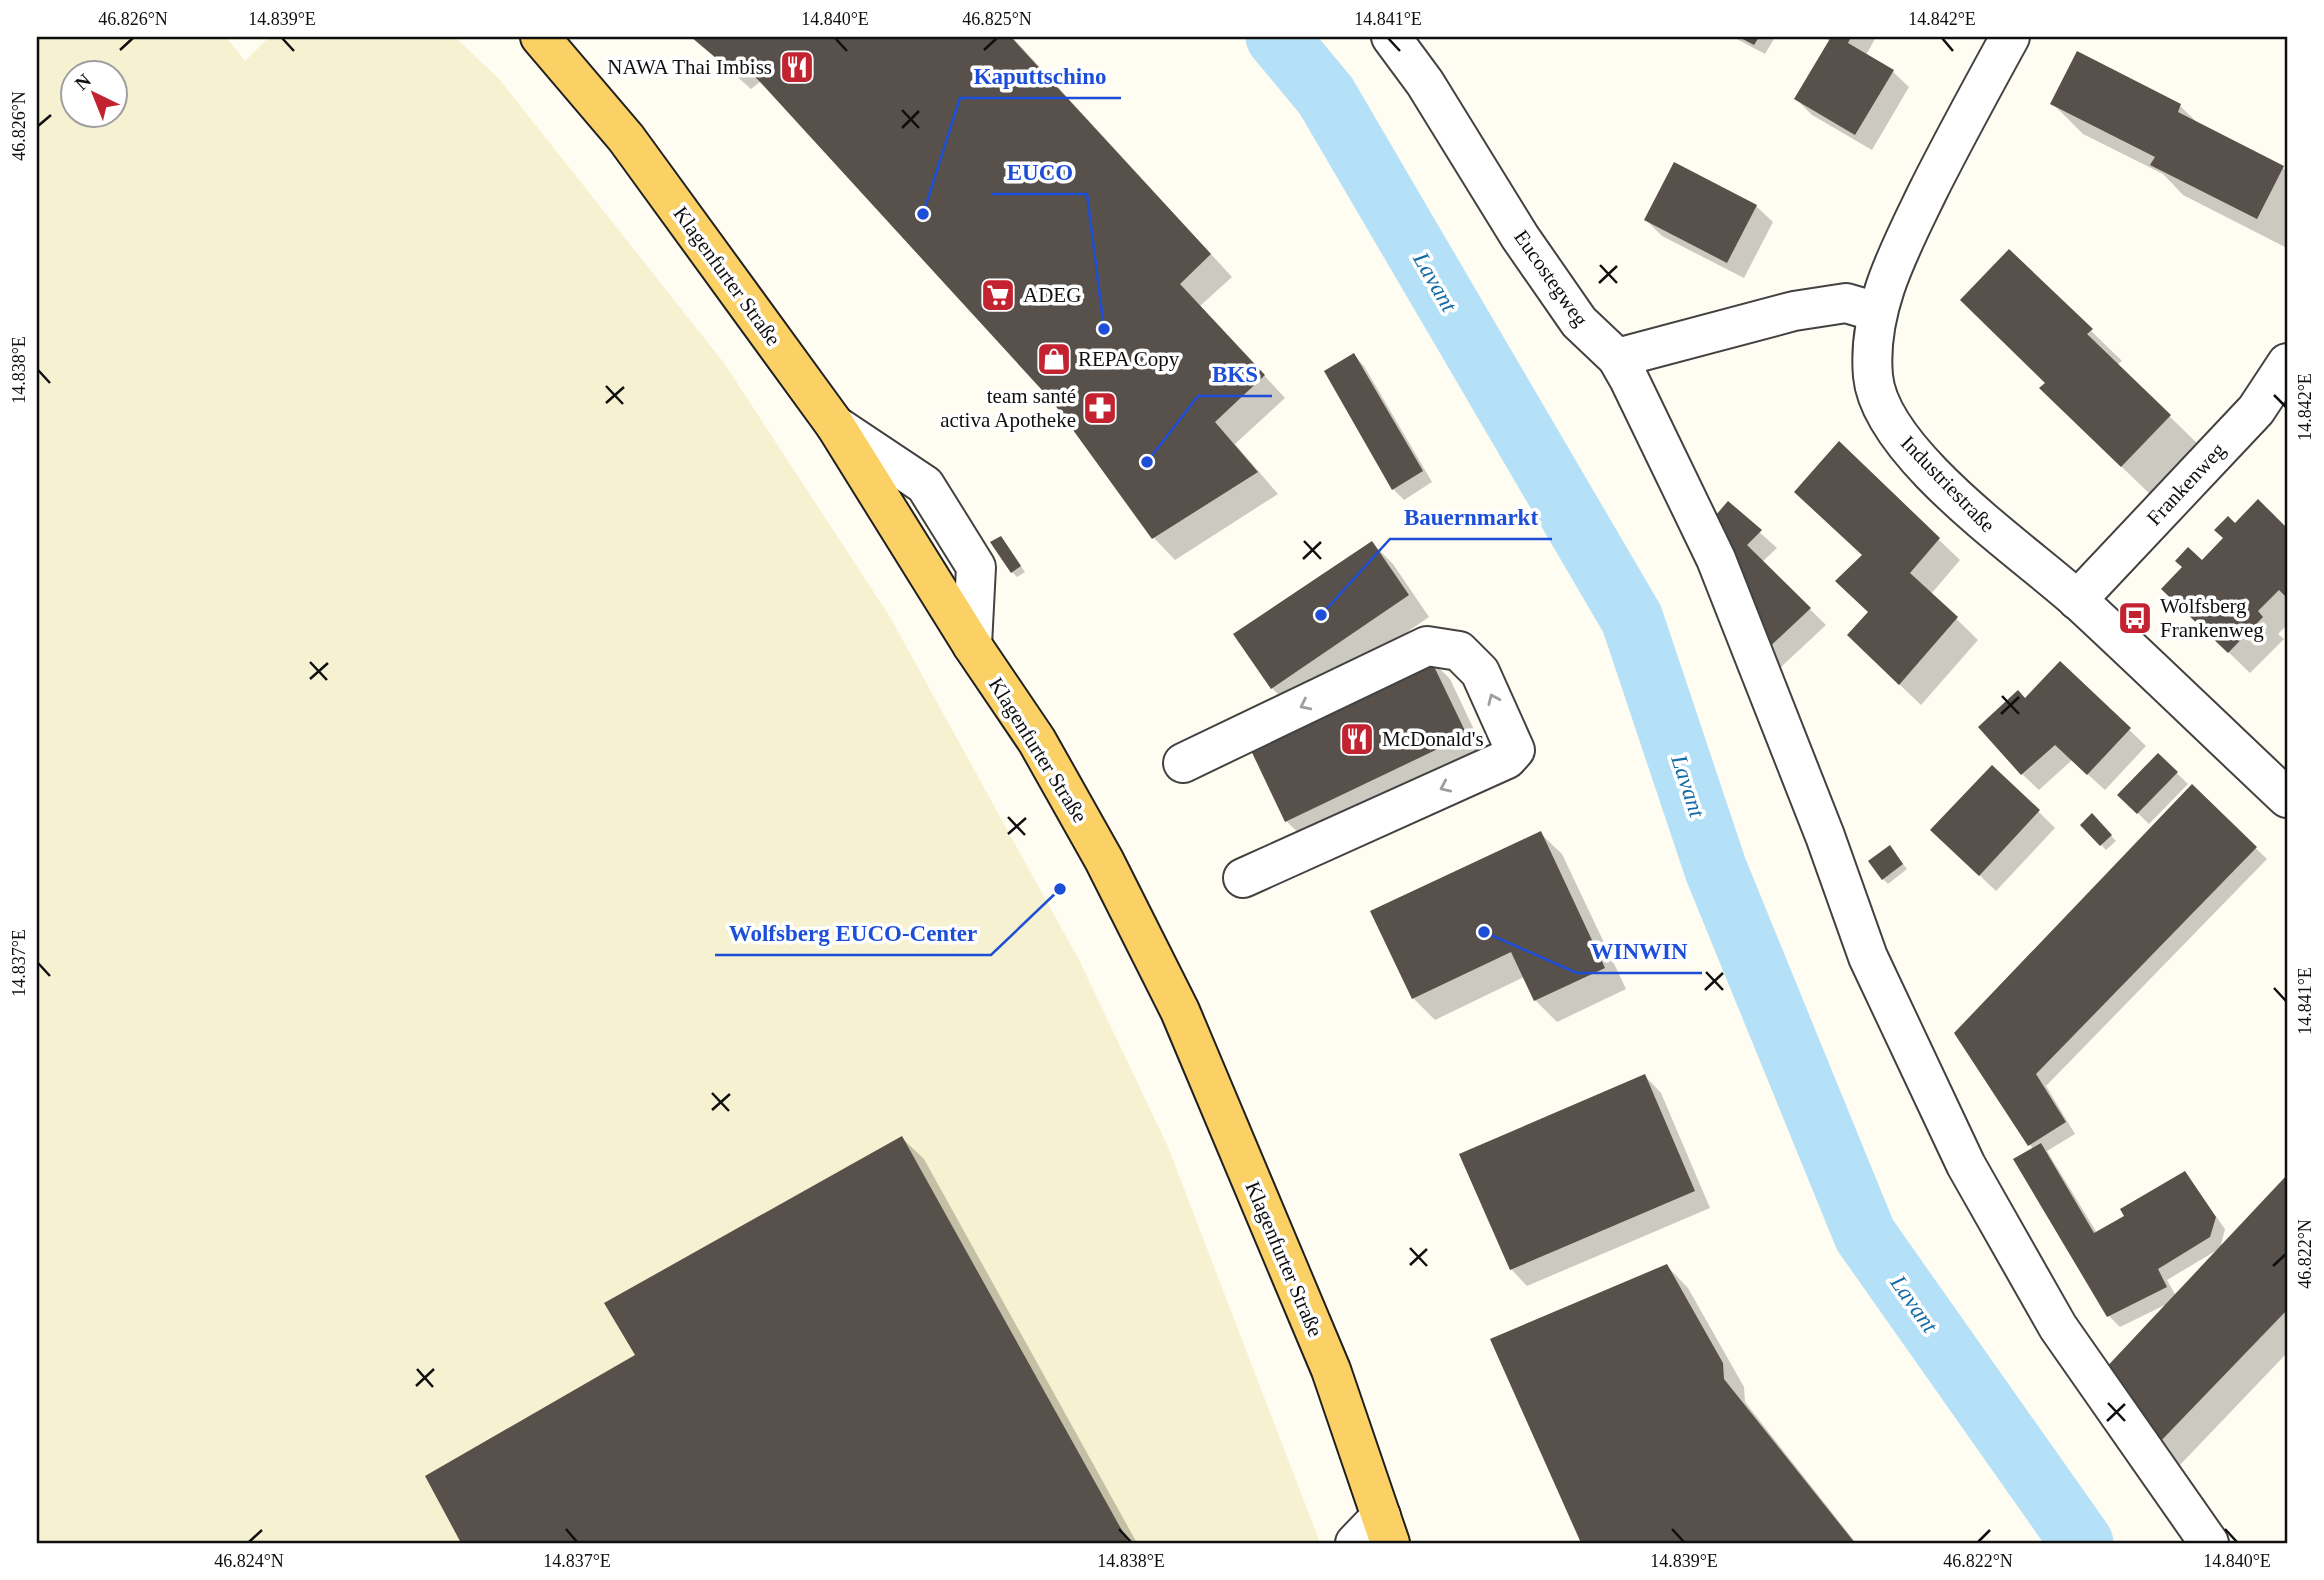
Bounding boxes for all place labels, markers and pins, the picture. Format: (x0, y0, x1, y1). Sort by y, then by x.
restaurant icon: NAWA Thai Imbiss (778, 48, 816, 86)
callout: Kaputtschino (960, 54, 1121, 98)
place label: NAWA Thai Imbiss (607, 55, 772, 79)
callout: EUCO (992, 150, 1087, 194)
supermarket icon: ADEG (979, 276, 1017, 314)
place label: ADEG (1023, 283, 1081, 307)
shop icon: REPA Copy (1035, 340, 1073, 378)
place label: REPA Copy (1078, 347, 1180, 371)
callout: BKS (1198, 352, 1272, 396)
place label: team santé activa Apotheke (940, 384, 1076, 432)
pharmacy icon: team santé activa Apotheke (1081, 389, 1119, 427)
callout: Bauernmarkt (1390, 495, 1552, 539)
place label: Wolfsberg Frankenweg (2160, 594, 2264, 642)
bus stop icon: Wolfsberg Frankenweg (2116, 599, 2154, 637)
restaurant icon: McDonald's (1338, 720, 1376, 758)
place label: McDonald's (1382, 727, 1484, 751)
callout: Wolfsberg EUCO-Center (715, 911, 991, 955)
callout: WINWIN (1577, 929, 1702, 973)

